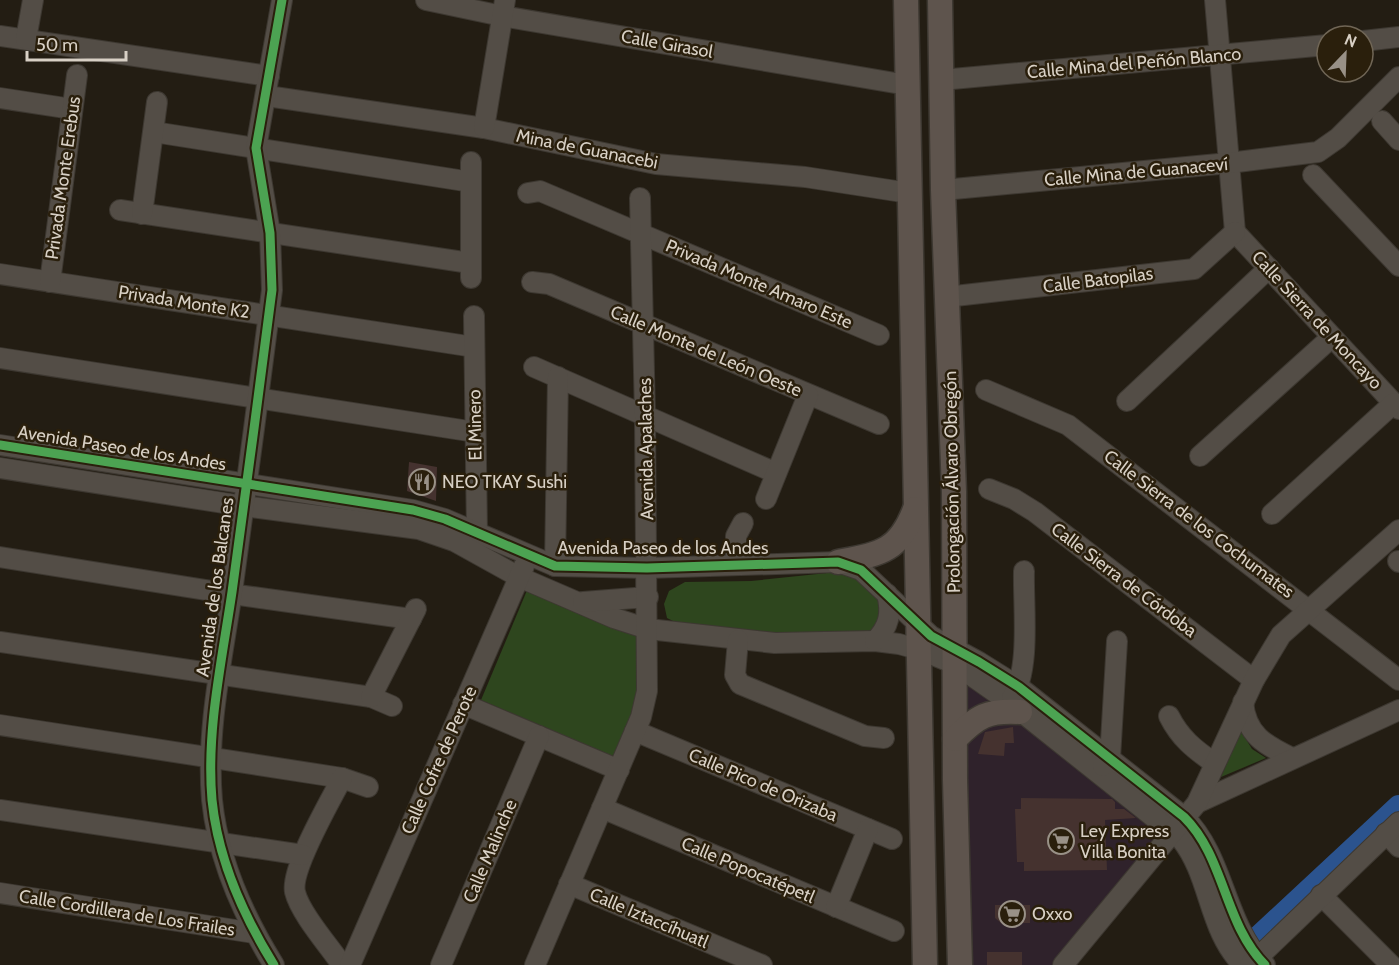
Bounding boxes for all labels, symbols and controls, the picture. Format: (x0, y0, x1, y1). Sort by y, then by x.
scale bar (27, 24, 126, 62)
north arrow (1315, 24, 1375, 84)
street label: Calle Girasol (619, 25, 715, 63)
text: N (1342, 30, 1360, 52)
text: 50 m (36, 34, 78, 56)
street label: Calle Mina del Peñón Blanco (1026, 43, 1242, 83)
street label: Privada Monte Erebus (41, 95, 85, 261)
street label: Mina de Guanacebi (514, 124, 660, 174)
street label: Calle Mina de Guanaceví (1043, 153, 1229, 191)
street label: Privada Monte Amaro Este (662, 235, 856, 333)
street label: Calle Sierra de Moncayo (1247, 246, 1387, 394)
street label: Calle Batopilas (1042, 262, 1154, 298)
street label: Privada Monte K2 (117, 281, 251, 323)
street label: Calle Monte de León Oeste (607, 301, 805, 401)
street label: Prolongación Álvaro Obregón (939, 371, 965, 593)
street label: Avenida Apalaches (634, 378, 658, 520)
street label: El Minero (463, 389, 487, 461)
street label: Avenida Paseo de los Andes (16, 421, 228, 475)
street label: Calle Sierra de los Cochumates (1099, 445, 1299, 603)
restaurant icon: NEO TKAY Sushi (407, 467, 437, 497)
place label: NEO TKAY Sushi (442, 471, 567, 493)
street label: Avenida de los Balcanes (192, 496, 238, 678)
street label: Calle Sierra de Córdoba (1047, 518, 1201, 642)
street label: Avenida Paseo de los Andes (558, 537, 768, 559)
street label: Calle Cofre de Perote (396, 683, 482, 837)
street label: Calle Pico de Orizaba (685, 744, 841, 826)
street label: Calle Malinche (458, 796, 522, 906)
place label: Ley Express Villa Bonita (1080, 820, 1169, 863)
supermarket icon: Ley Express Villa Bonita (1046, 826, 1076, 856)
street label: Calle Popocatépetl (678, 832, 819, 908)
street label: Calle Iztaccíhuatl (586, 883, 712, 953)
street label: Calle Cordillera de Los Frailes (18, 885, 236, 941)
supermarket icon: Oxxo (997, 899, 1027, 929)
place label: Oxxo (1032, 903, 1072, 925)

